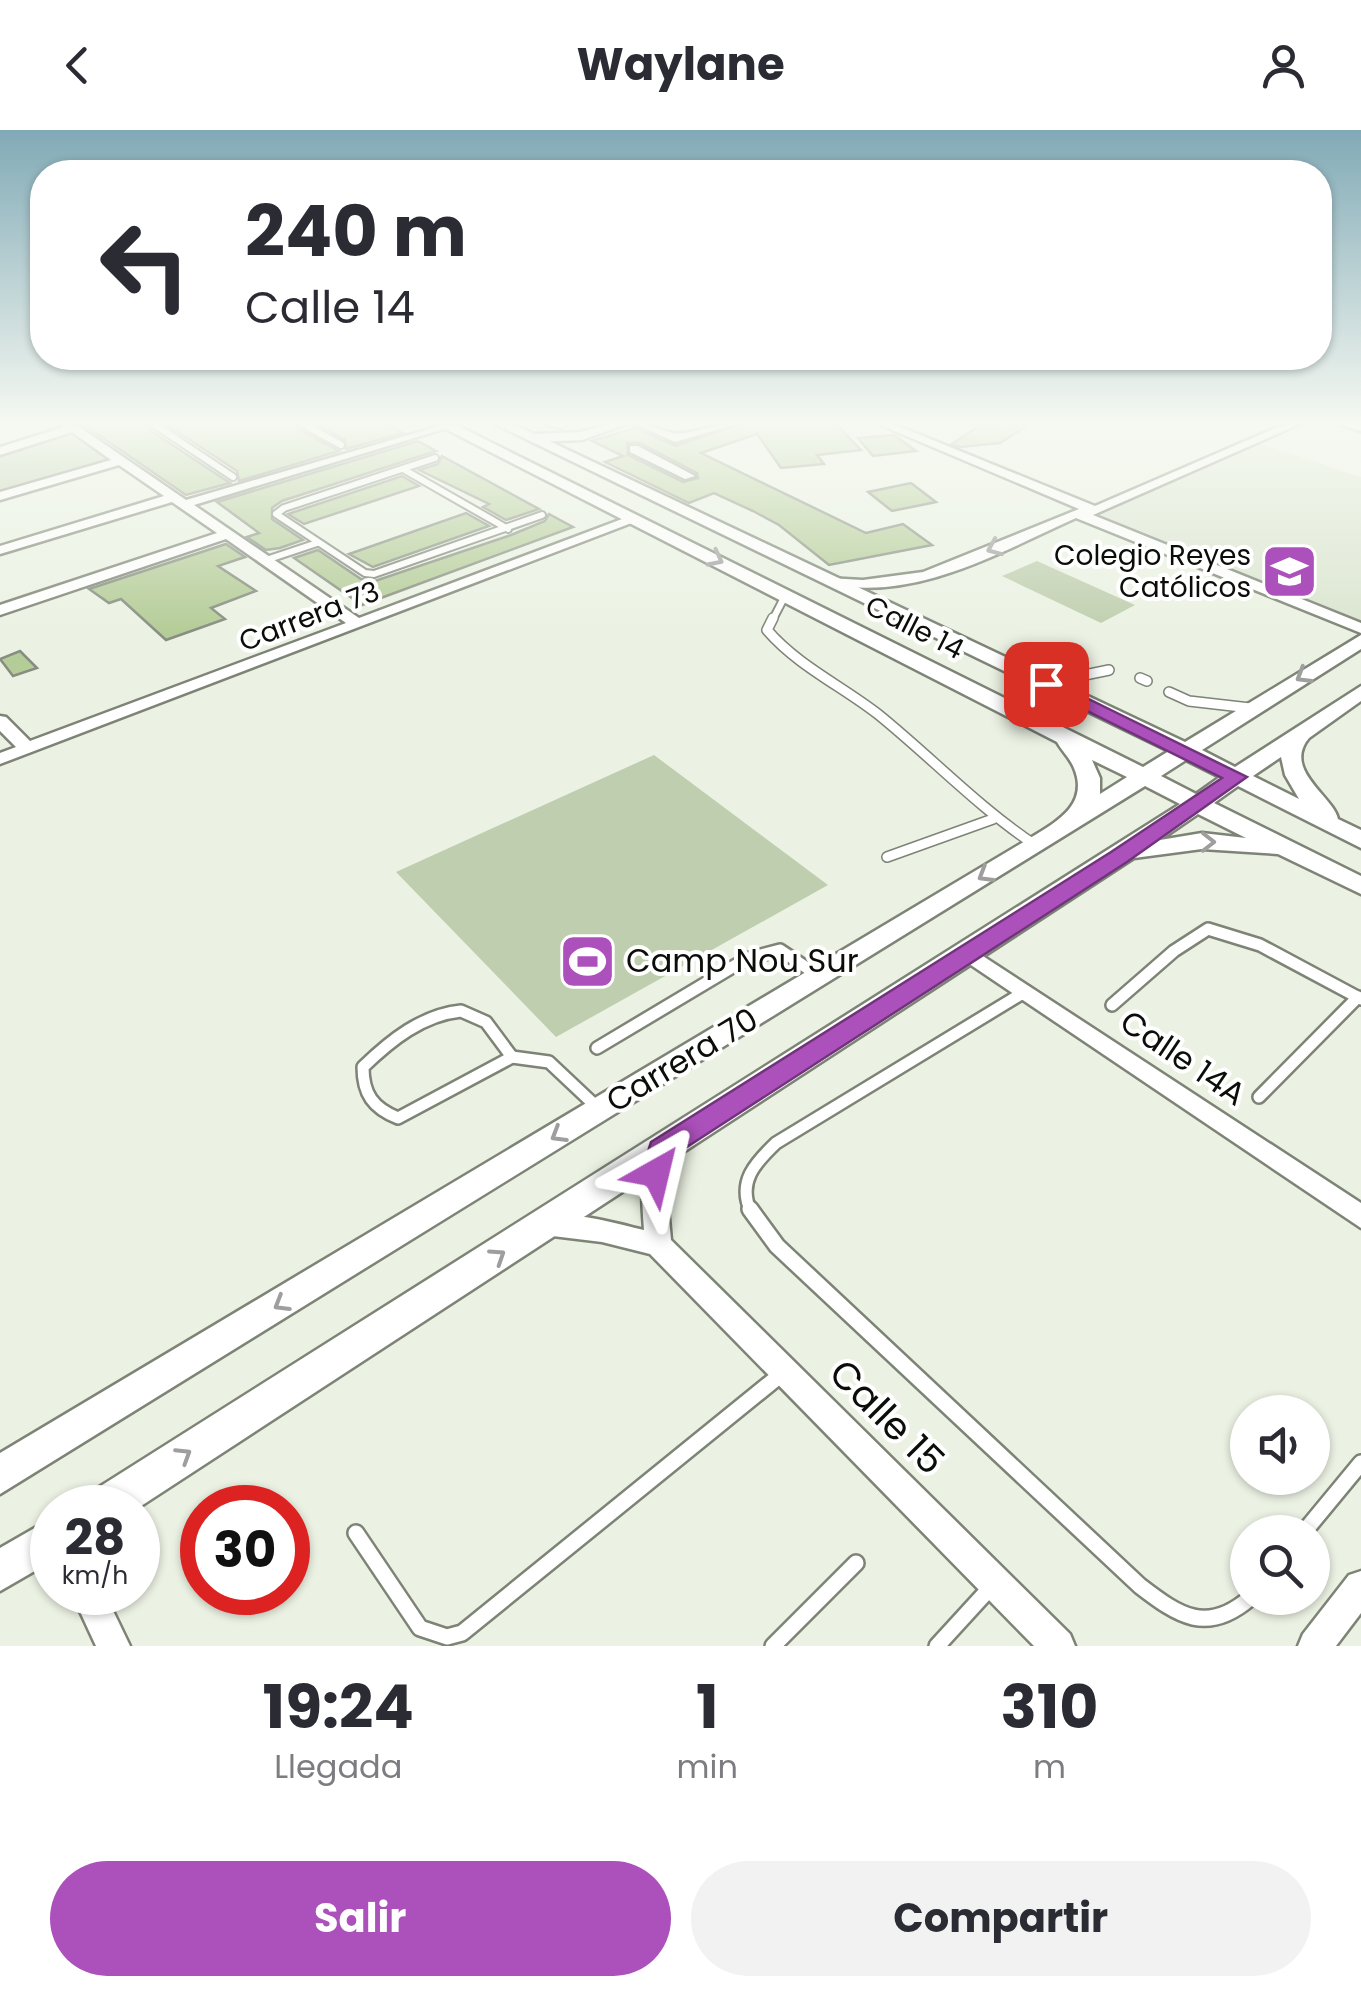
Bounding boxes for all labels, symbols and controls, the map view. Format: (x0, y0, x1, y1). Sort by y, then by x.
text: Waylane (576, 33, 785, 96)
icon: back (50, 38, 105, 93)
icon: person (1256, 38, 1311, 93)
text: 240 m (245, 182, 467, 281)
icon: left (80, 200, 210, 330)
text: Calle 14 (245, 276, 415, 339)
one-way arrow (986, 536, 1004, 556)
place label: Colegio Reyes Católicos (1054, 536, 1251, 607)
school or university icon: Colegio Reyes Católicos (1260, 541, 1320, 601)
one-way arrow (706, 547, 724, 567)
street label: Carrera 73 (233, 572, 385, 661)
street label: Calle 14 (859, 586, 971, 669)
pin (1004, 642, 1089, 727)
icon: arrive (1019, 657, 1074, 712)
one-way arrow (1296, 664, 1314, 683)
one-way arrow (1200, 831, 1216, 853)
one-way arrow (978, 863, 996, 882)
sports icon: Camp Nou Sur (557, 931, 617, 991)
place label: Camp Nou Sur (626, 938, 859, 983)
street label: Carrera 70 (597, 997, 766, 1123)
street label: Calle 14A (1112, 999, 1255, 1116)
position arrow (604, 1121, 708, 1225)
one-way arrow (551, 1123, 569, 1142)
one-way arrow (488, 1250, 506, 1269)
one-way arrow (274, 1292, 292, 1311)
street label: Calle 15 (818, 1347, 957, 1486)
map controls (1230, 1395, 1330, 1615)
button: sound (1230, 1395, 1330, 1495)
one-way arrow (173, 1449, 191, 1468)
speed limit sign: 30 (180, 1485, 310, 1615)
text: 28 (65, 1502, 125, 1573)
button: search (1230, 1515, 1330, 1615)
text: km/h (62, 1558, 128, 1593)
text: 19:24 (263, 1665, 414, 1749)
text: 1 (696, 1665, 718, 1749)
text: 310 (1000, 1665, 1098, 1749)
text: Llegada (274, 1744, 402, 1789)
text: min (677, 1744, 738, 1789)
text: m (1033, 1744, 1066, 1789)
button: Salir (50, 1861, 671, 1976)
button: Compartir (691, 1861, 1311, 1976)

